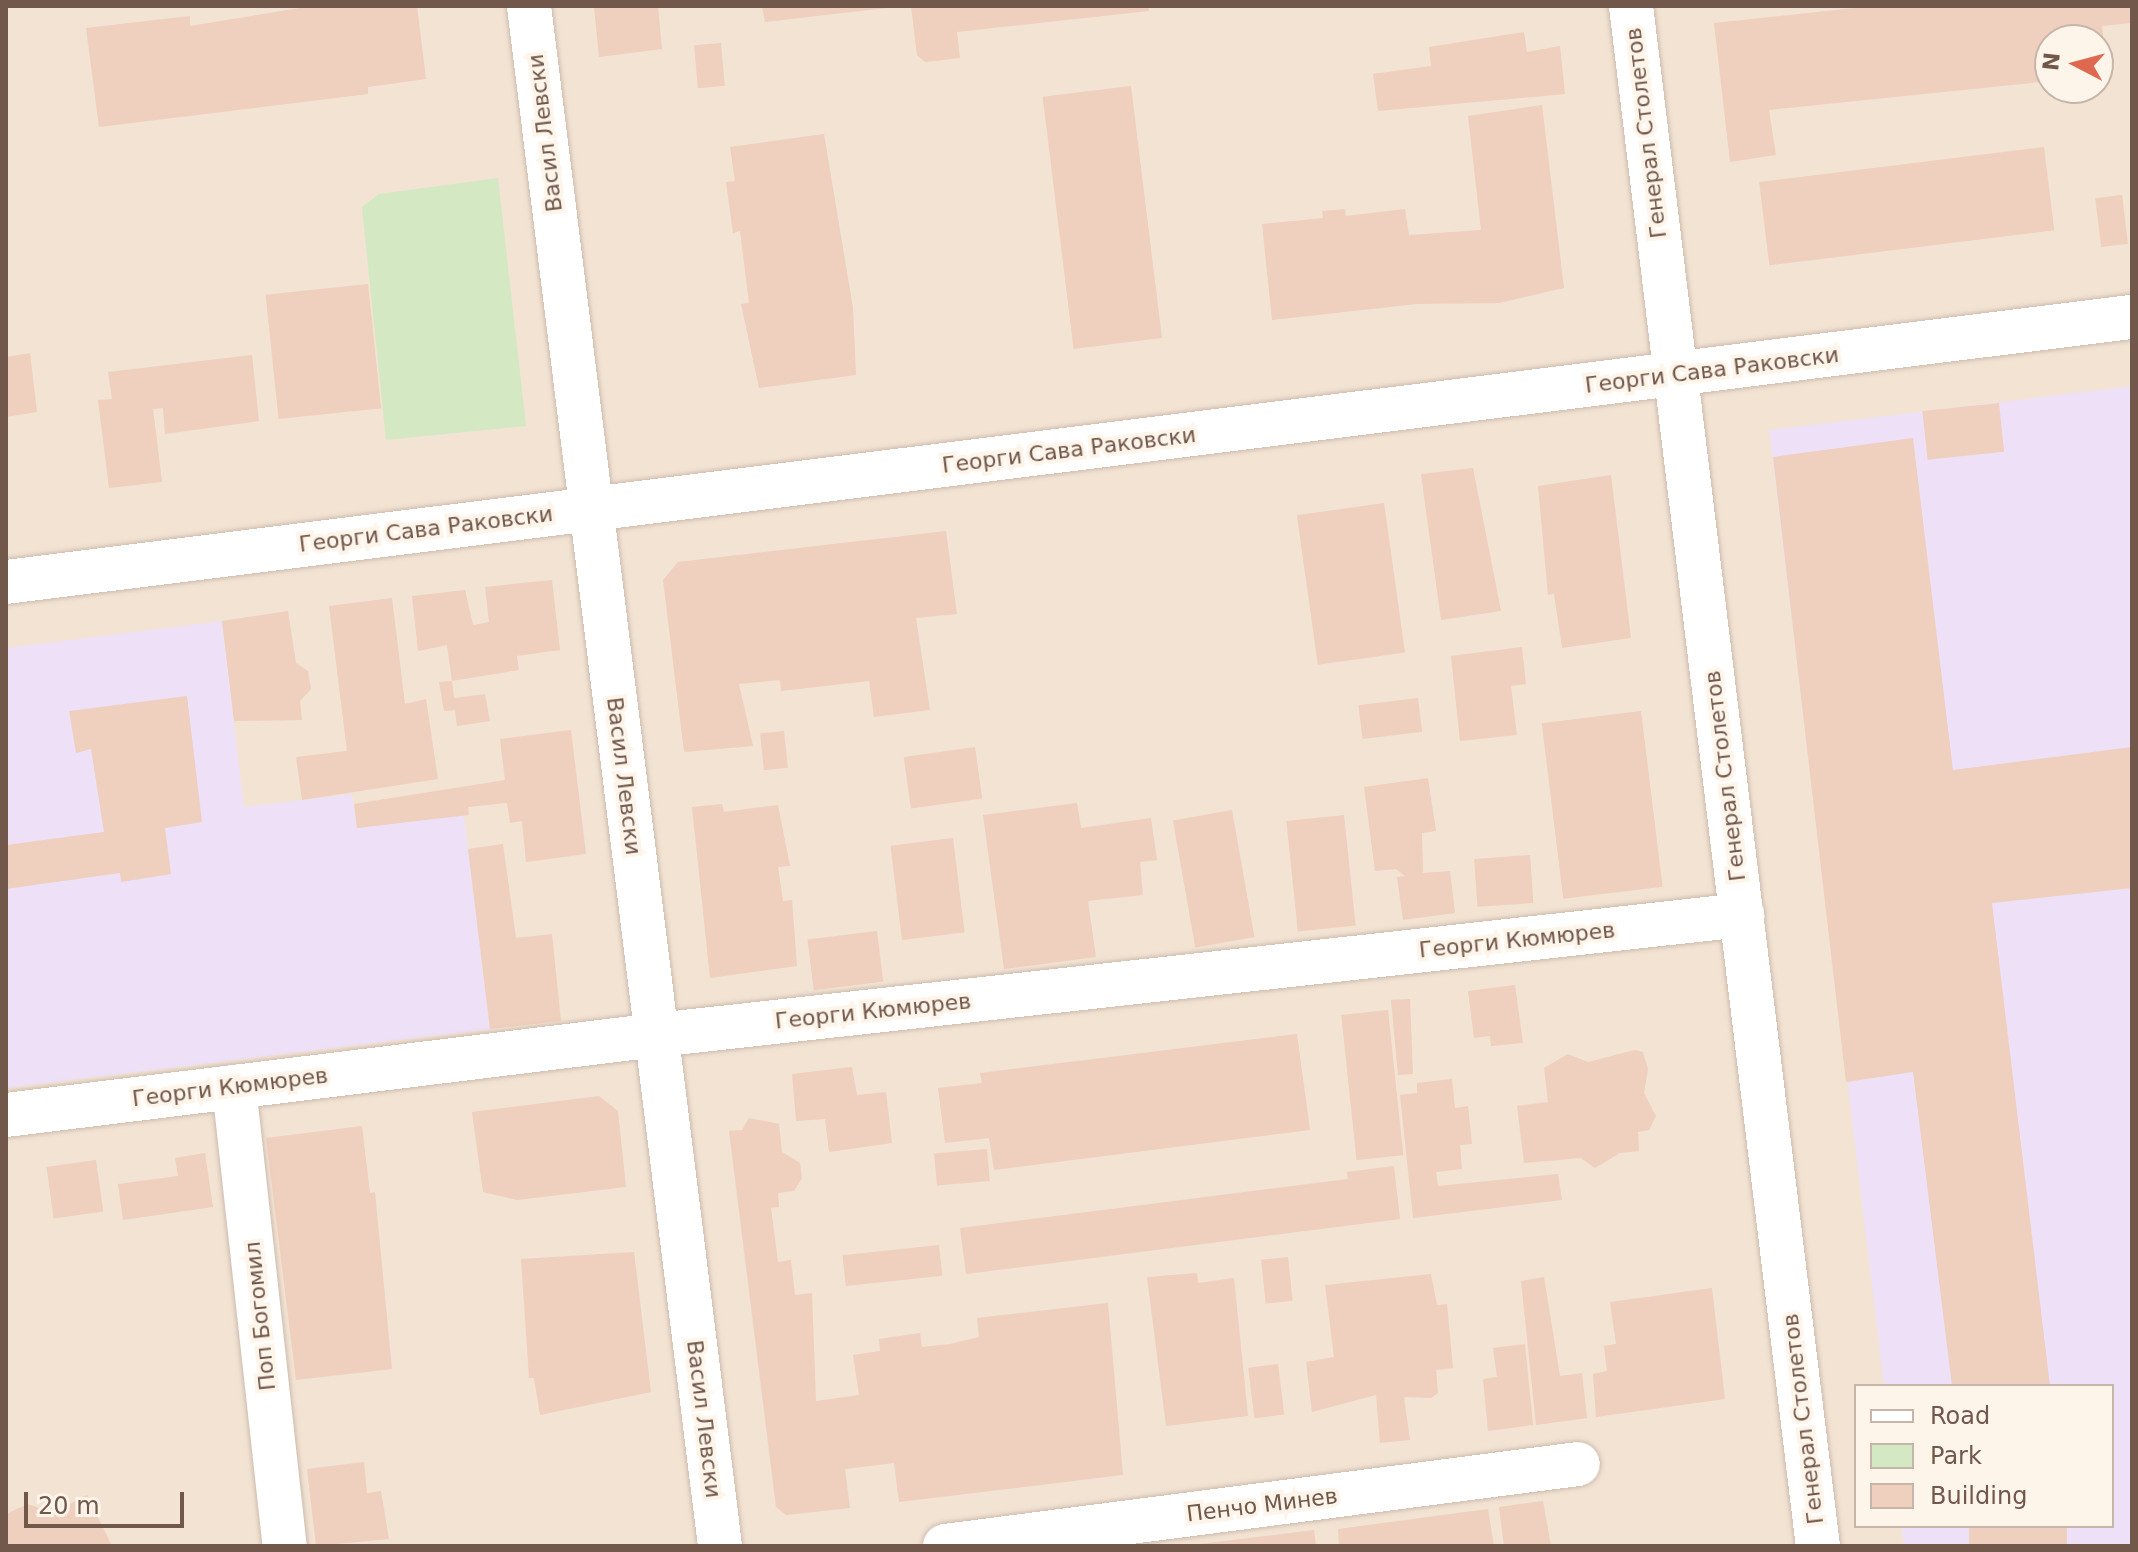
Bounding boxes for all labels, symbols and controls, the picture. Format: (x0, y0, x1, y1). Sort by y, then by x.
north arrow (2034, 24, 2114, 104)
street label: Генерал Столетов (1620, 26, 1672, 240)
text: N (2038, 51, 2065, 72)
street label: Васил Левски (522, 53, 568, 213)
street label: Георги Сава Раковски (1584, 341, 1840, 399)
street label: Георги Сава Раковски (941, 421, 1197, 479)
street label: Георги Сава Раковски (298, 500, 554, 558)
street label: Генерал Столетов (1699, 669, 1751, 883)
street label: Васил Левски (601, 696, 647, 856)
street label: Георги Кюмюрев (1418, 917, 1616, 963)
street label: Георги Кюмюрев (774, 988, 972, 1034)
street label: Георги Кюмюрев (131, 1062, 329, 1112)
street label: Поп Богомил (239, 1240, 281, 1392)
street label: Генерал Столетов (1777, 1312, 1829, 1526)
street label: Васил Левски (681, 1339, 727, 1499)
legend (1854, 1384, 2114, 1528)
text: Road (1930, 1402, 1990, 1430)
text: Park (1930, 1442, 1982, 1470)
scale bar (28, 1476, 188, 1526)
text: Building (1930, 1482, 2027, 1510)
street label: Пенчо Минев (1185, 1483, 1339, 1527)
text: 20 m (38, 1492, 100, 1520)

